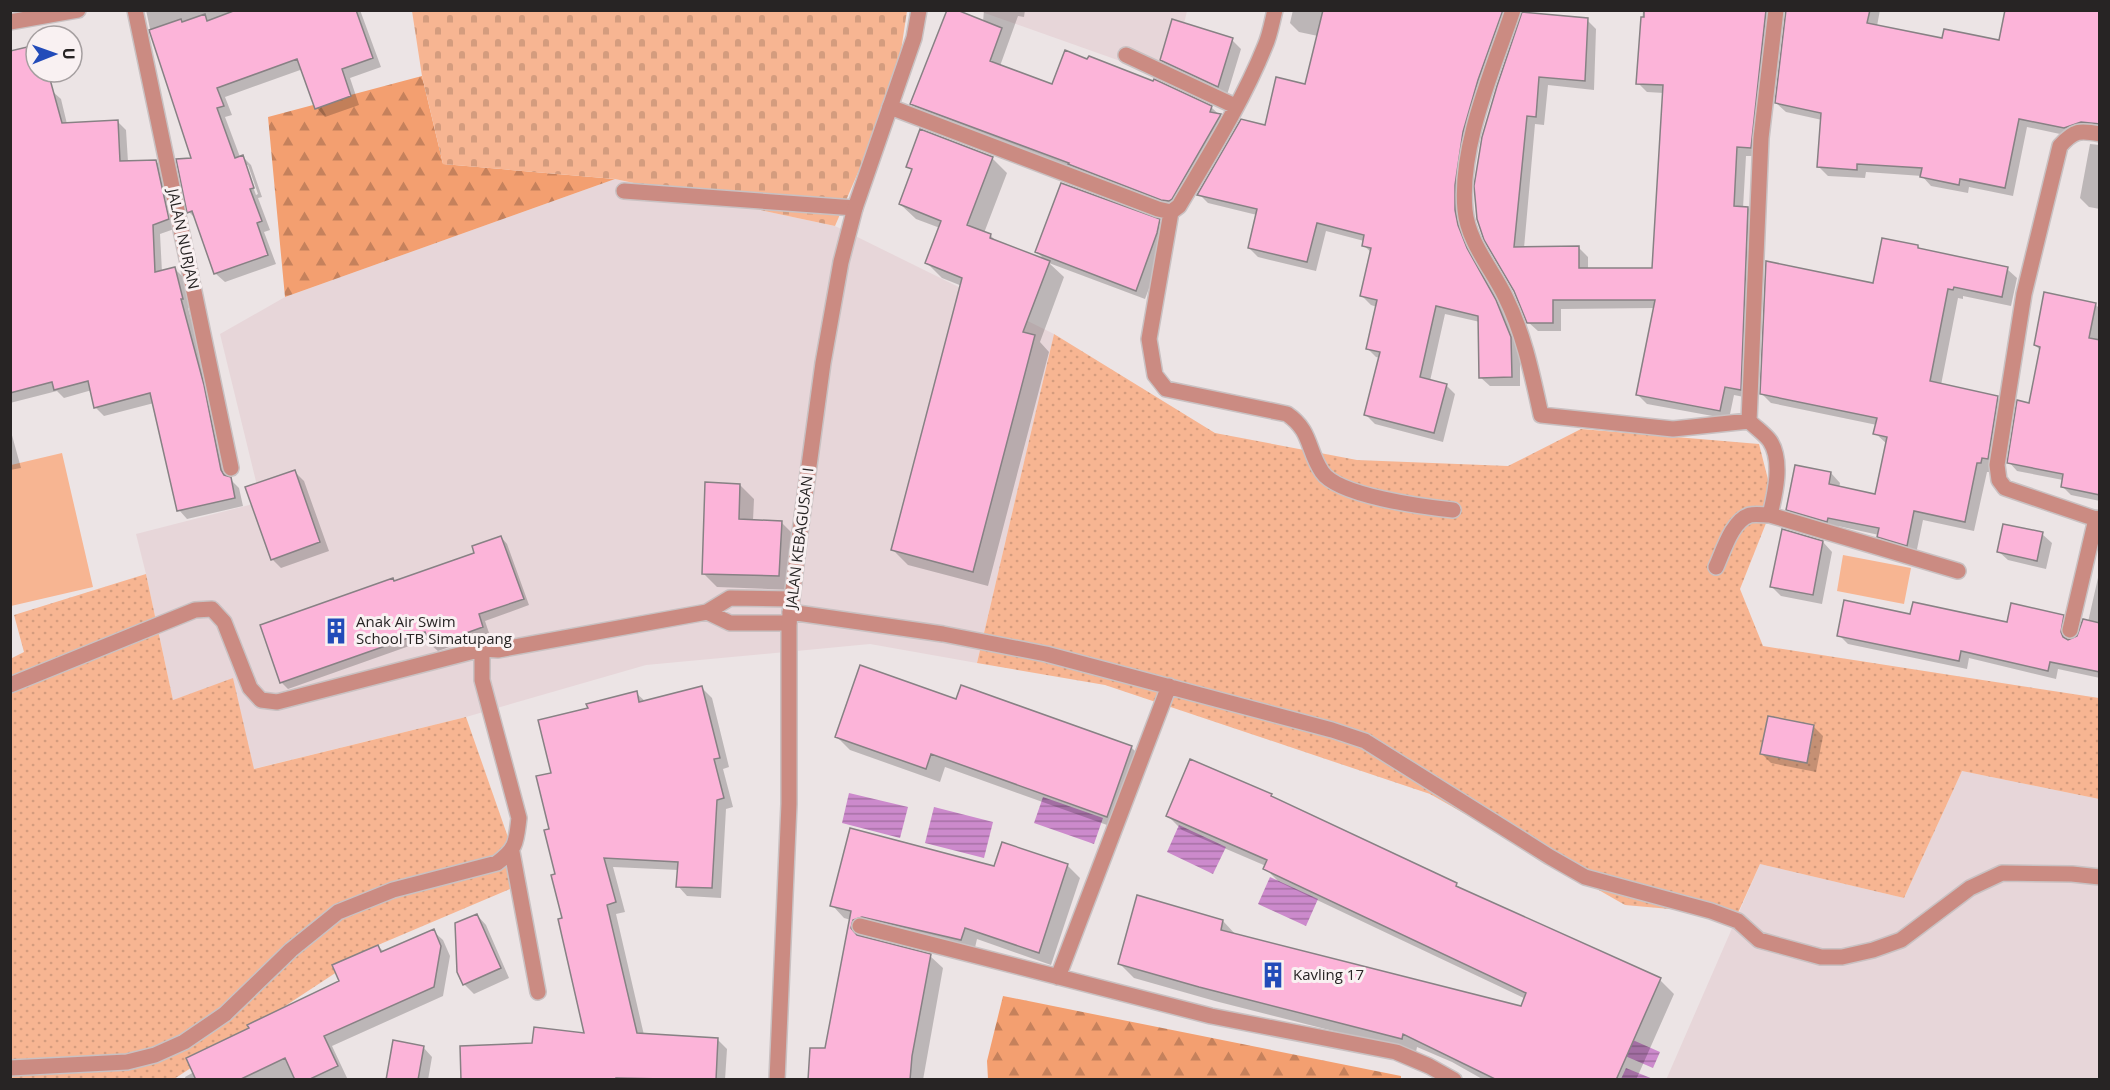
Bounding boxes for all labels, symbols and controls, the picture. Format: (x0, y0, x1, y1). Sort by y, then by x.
north arrow (24, 24, 84, 84)
text: U (58, 48, 80, 60)
street label: JALAN NURJAN (163, 185, 204, 291)
street label: JALAN KEBAGUSAN I (780, 466, 818, 611)
place label: Anak Air Swim School TB Simatupang (356, 611, 512, 648)
building icon: Anak Air Swim School TB Simatupang (321, 616, 351, 646)
building icon: Kavling 17 (1258, 960, 1288, 990)
place label: Kavling 17 (1293, 964, 1364, 984)

